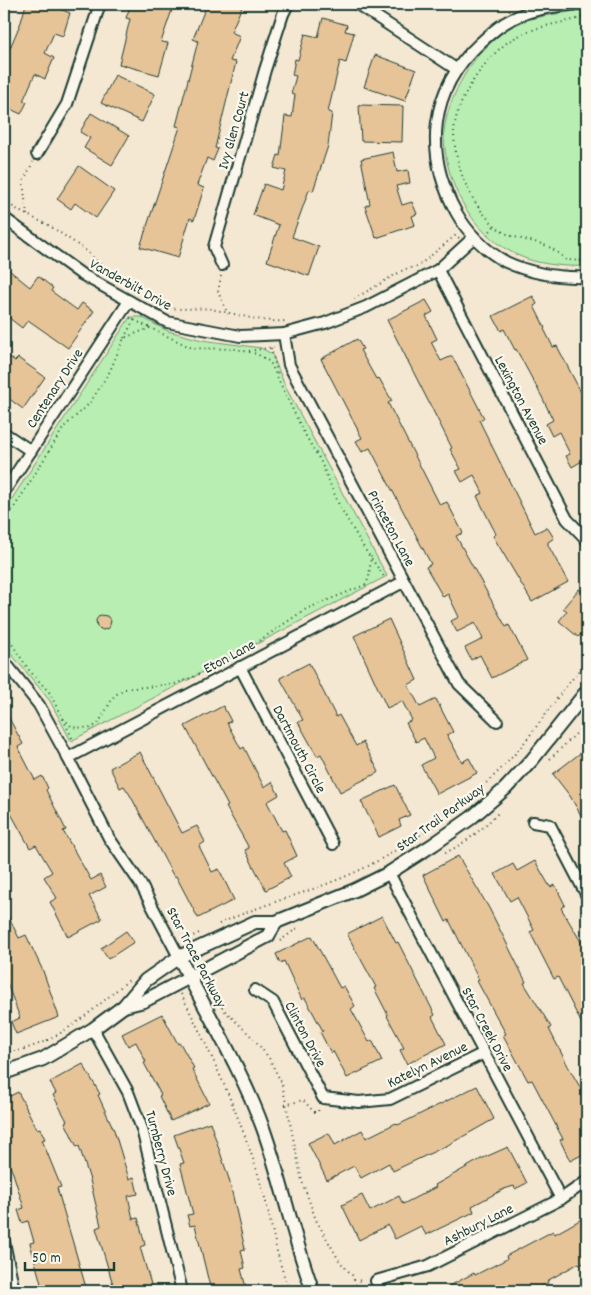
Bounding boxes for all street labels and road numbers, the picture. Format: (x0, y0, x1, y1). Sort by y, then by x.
street label: Ivy Glen Court (213, 89, 257, 172)
street label: Vanderbilt Drive (85, 254, 176, 318)
street label: Centenary Drive (22, 345, 90, 433)
street label: Lexington Avenue (487, 352, 553, 450)
street label: Princeton Lane (361, 487, 420, 572)
street label: Eton Lane (200, 635, 260, 681)
street label: Dartmouth Circle (266, 702, 331, 798)
street label: Star Trail Parkway (392, 778, 491, 858)
street label: Star Trace Parkway (159, 904, 231, 1013)
street label: Star Creek Drive (455, 984, 518, 1076)
street label: Clinton Drive (278, 998, 331, 1072)
street label: Katelyn Avenue (384, 1037, 472, 1095)
street label: Turnberry Drive (138, 1108, 182, 1199)
street label: Ashbury Lane (440, 1199, 518, 1253)

